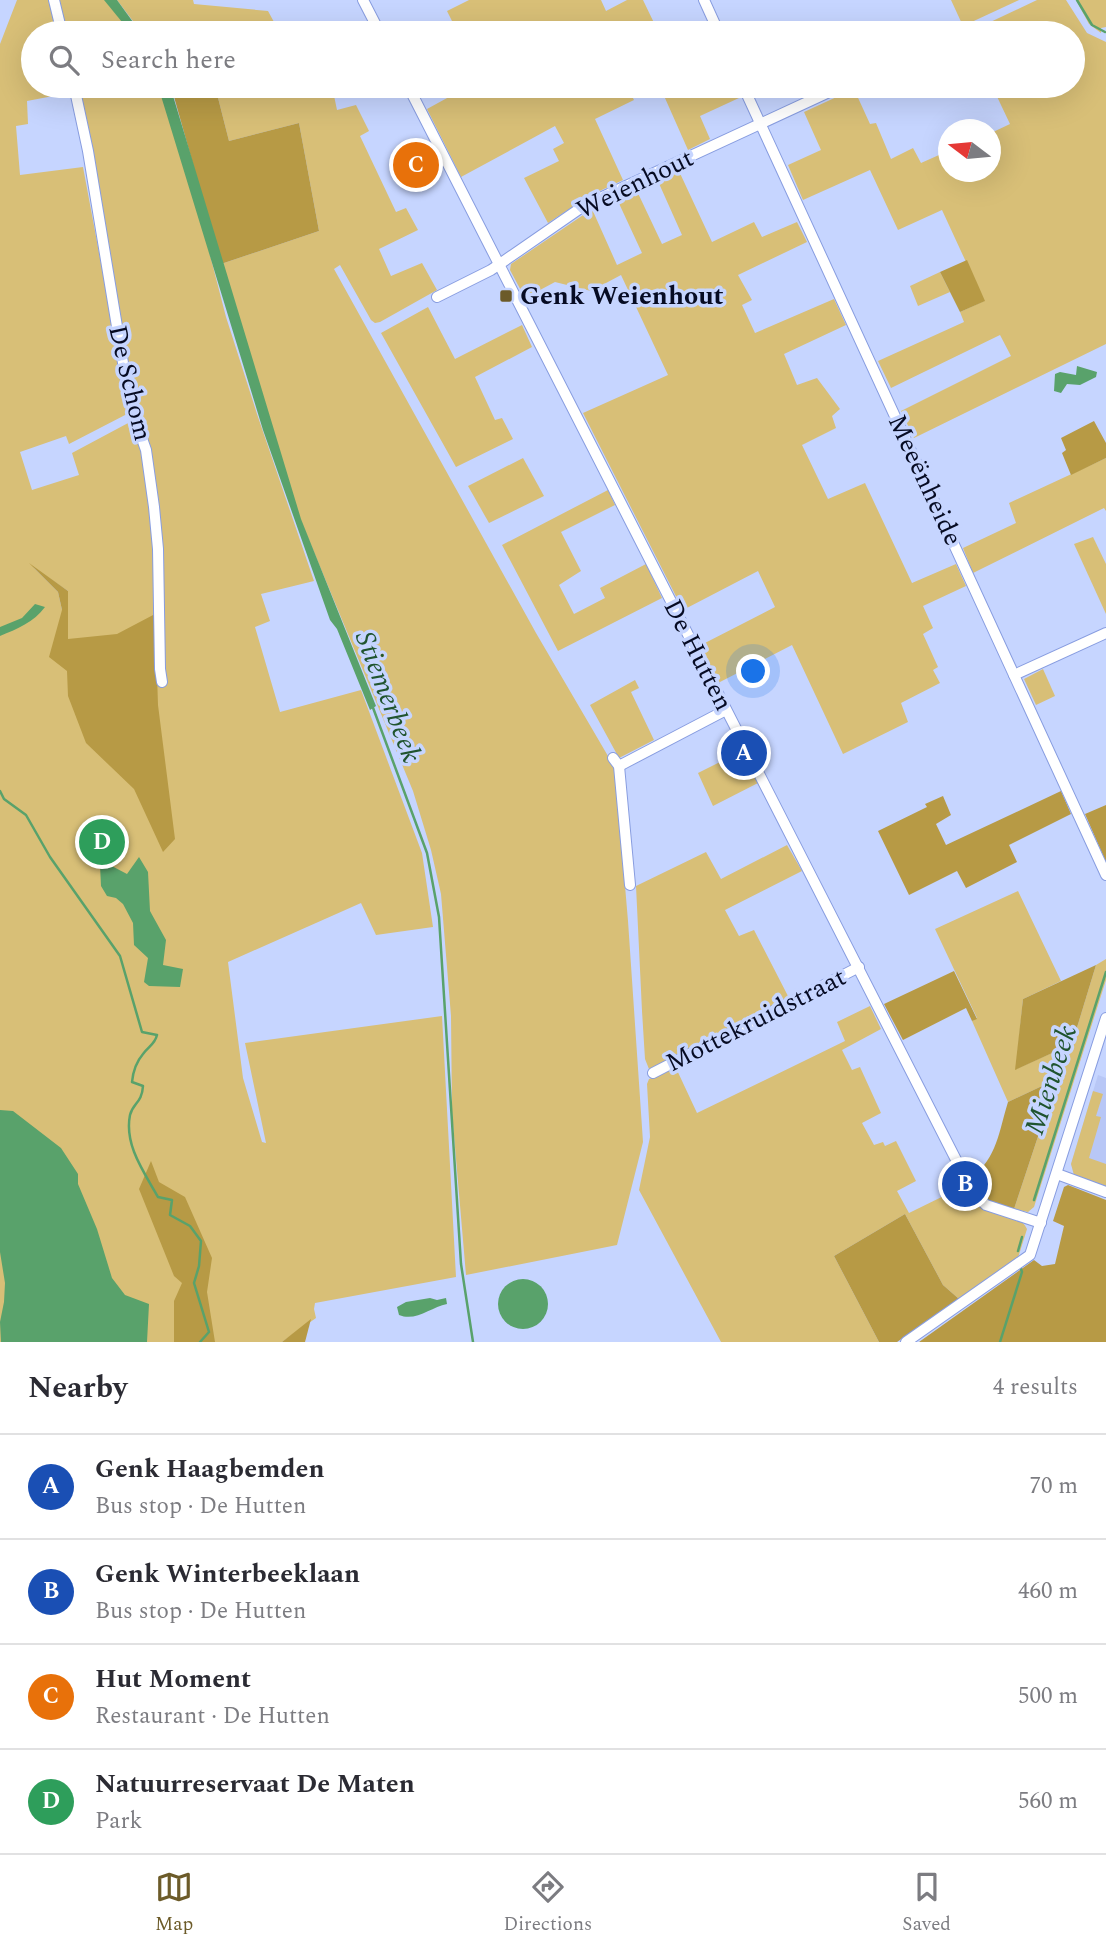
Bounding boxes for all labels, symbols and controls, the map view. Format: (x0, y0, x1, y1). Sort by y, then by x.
search box (21, 21, 1085, 98)
text: Search here (101, 40, 236, 80)
icon: search (45, 41, 83, 79)
north arrow (938, 119, 1001, 182)
street label: Weienhout (569, 138, 701, 230)
pin: C (393, 139, 439, 191)
place label: Genk Weienhout (520, 276, 724, 316)
marker: Genk Weienhout (498, 288, 514, 304)
street label: De Schom (97, 321, 163, 445)
street label: Meeënheide (877, 408, 973, 552)
street label: De Hutten (653, 592, 743, 718)
water label: Stiemerbeek (343, 625, 433, 769)
your location (736, 654, 770, 688)
pin: A (721, 727, 767, 779)
pin: D (79, 816, 125, 868)
street label: Mottekruidstraat (659, 957, 853, 1083)
water label: Mienbeek (1013, 1020, 1089, 1140)
pin: B (942, 1158, 988, 1210)
text: Nearby (28, 1365, 127, 1411)
text: 4 results (993, 1370, 1078, 1405)
text: Genk Haagbemden (95, 1449, 325, 1489)
text: A (42, 1469, 60, 1504)
text: 70 m (1029, 1469, 1078, 1504)
text: Bus stop · De Hutten (95, 1489, 306, 1524)
text: Genk Winterbeeklaan (95, 1554, 360, 1594)
text: B (43, 1574, 59, 1609)
text: 460 m (1018, 1574, 1078, 1609)
text: Bus stop · De Hutten (95, 1594, 306, 1629)
text: Hut Moment (95, 1659, 251, 1699)
text: C (43, 1679, 59, 1714)
text: 500 m (1018, 1679, 1078, 1714)
text: Restaurant · De Hutten (95, 1699, 330, 1734)
text: Natuurreservaat De Maten (95, 1764, 415, 1804)
text: D (42, 1784, 60, 1819)
text: 560 m (1018, 1784, 1078, 1819)
text: Park (95, 1804, 142, 1839)
tab: Map (155, 1868, 193, 1939)
tab: Directions (503, 1868, 592, 1939)
tab: Saved (902, 1868, 951, 1939)

